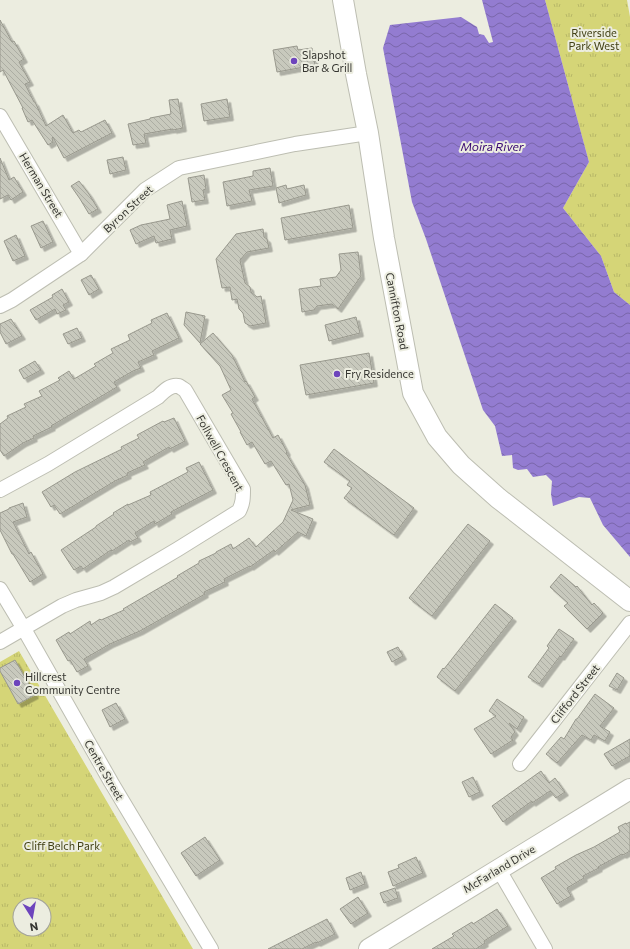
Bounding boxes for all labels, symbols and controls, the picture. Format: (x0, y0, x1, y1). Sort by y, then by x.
park label: Riverside Park West (569, 26, 620, 52)
place label: Slapshot Bar & Grill (302, 48, 352, 74)
marker: Slapshot Bar & Grill (289, 56, 299, 66)
water label: Moira River (460, 139, 525, 153)
street label: Herman Street (17, 150, 66, 220)
street label: Byron Street (100, 182, 155, 235)
street label: Cannifton Road (384, 271, 411, 351)
place label: Fry Residence (345, 367, 414, 380)
marker: Fry Residence (332, 369, 342, 379)
street label: Follwell Crescent (194, 412, 247, 493)
street label: Clifford Street (547, 661, 602, 726)
place label: Hillcrest Community Centre (25, 670, 120, 696)
marker: Hillcrest Community Centre (12, 678, 22, 688)
street label: Centre Street (82, 737, 127, 803)
park label: Cliff Belch Park (24, 839, 100, 852)
street label: McFarland Drive (460, 842, 537, 895)
north arrow (12, 897, 52, 937)
text: N (29, 920, 39, 934)

